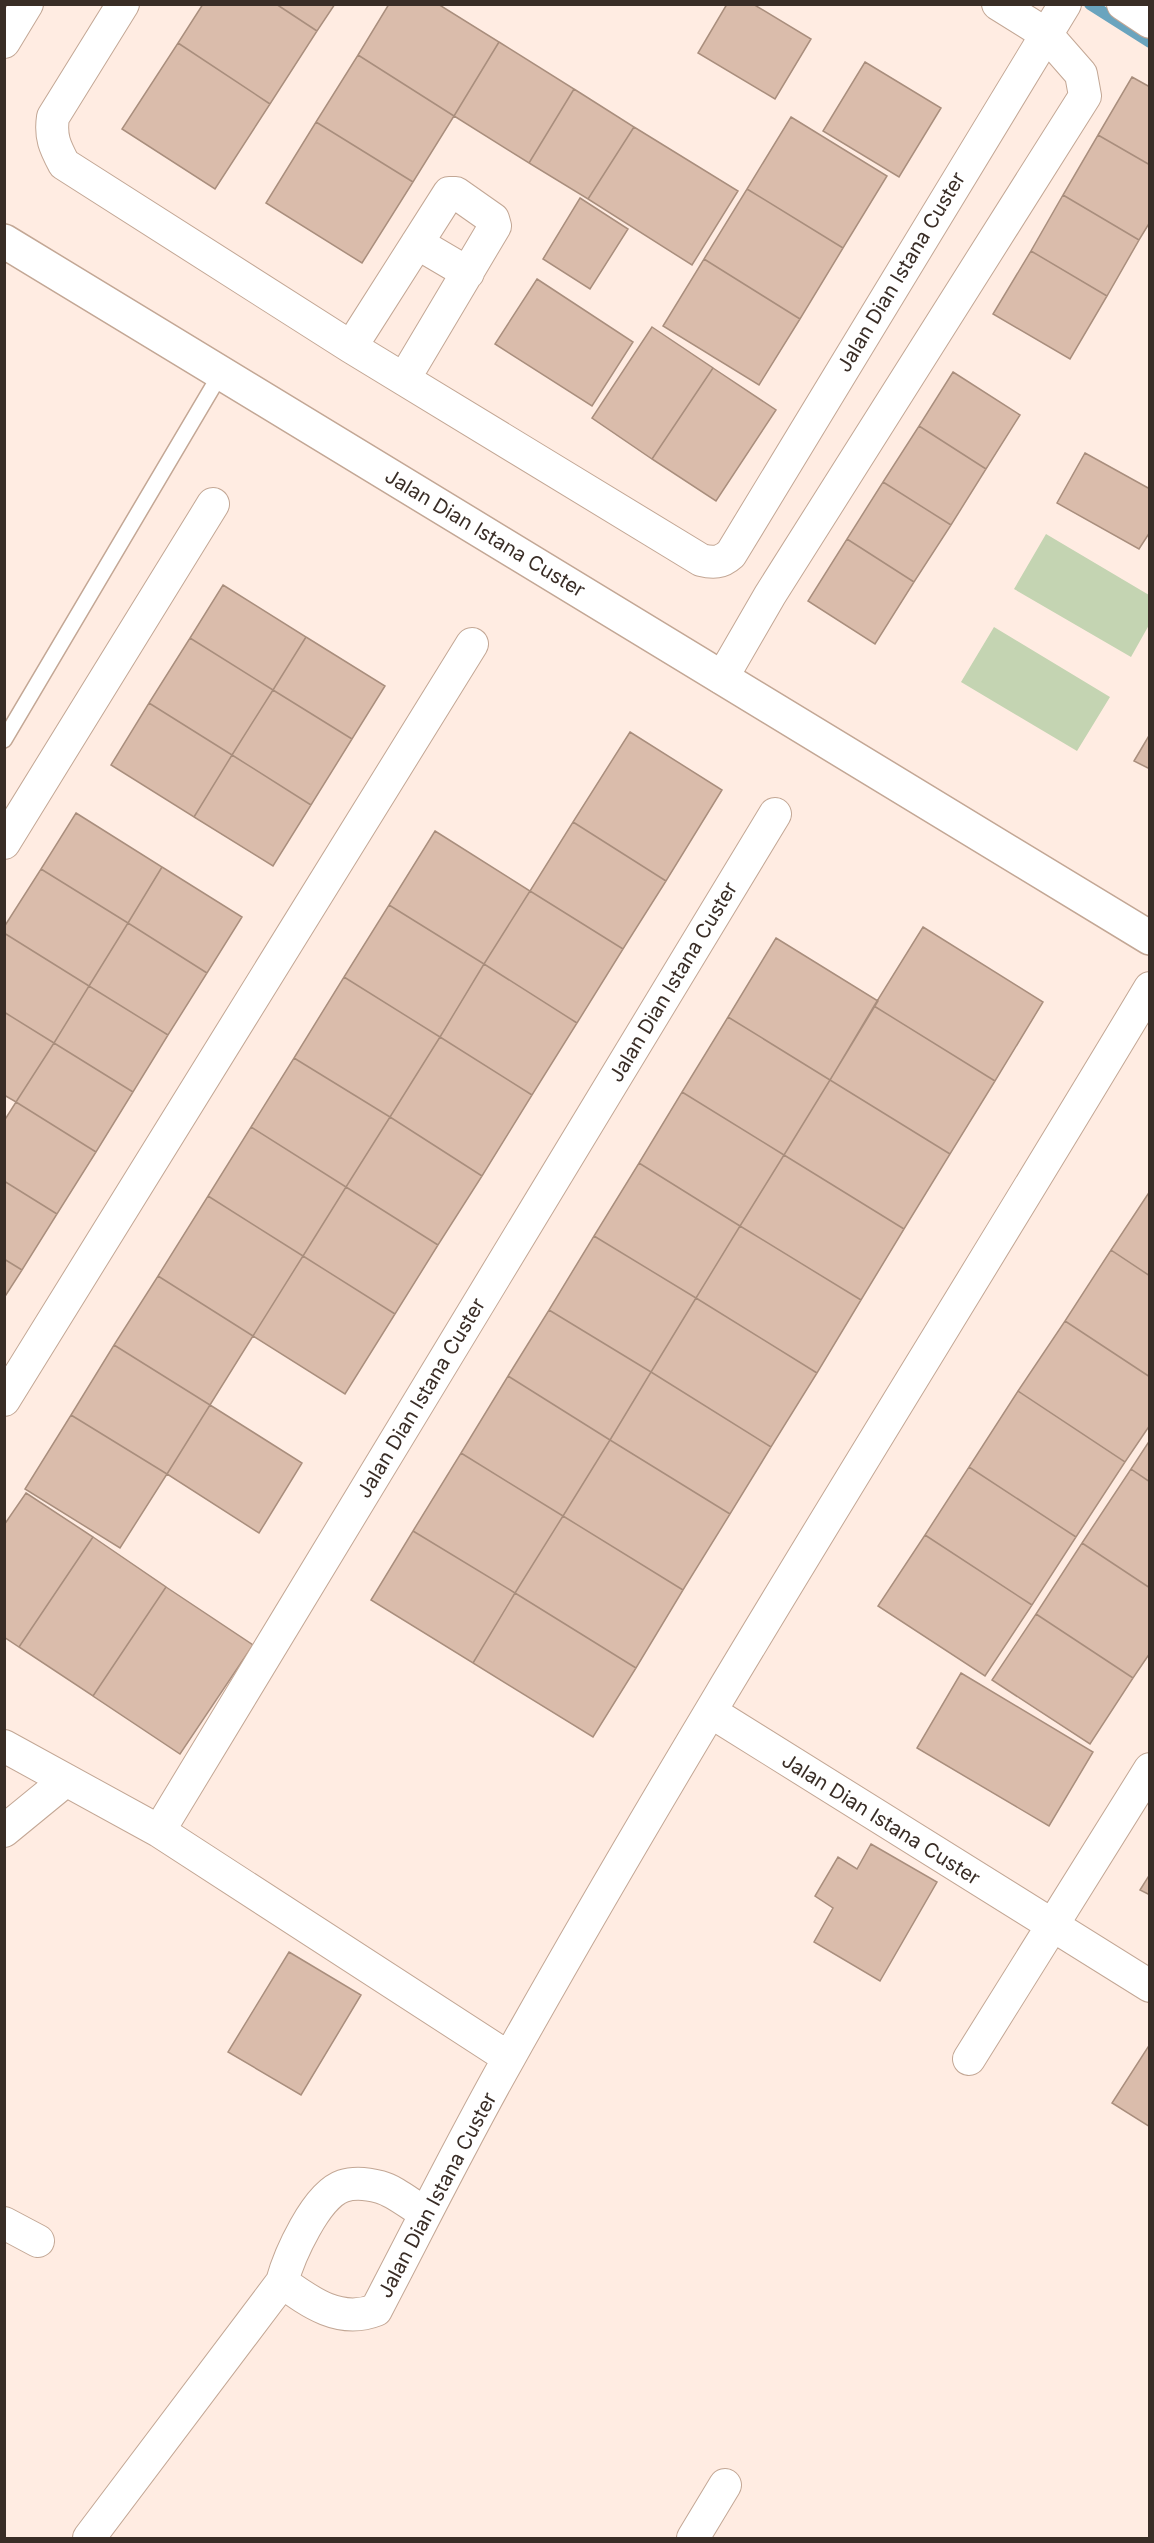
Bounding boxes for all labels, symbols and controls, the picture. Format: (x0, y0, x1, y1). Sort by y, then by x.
street label: Jalan Dian Istana Custer (832, 167, 971, 376)
street label: Jalan Dian Istana Custer (381, 464, 590, 603)
street label: Jalan Dian Istana Custer (604, 877, 743, 1086)
street label: Jalan Dian Istana Custer (352, 1293, 491, 1502)
street label: Jalan Dian Istana Custer (777, 1748, 985, 1890)
street label: Jalan Dian Istana Custer (373, 2088, 502, 2302)

